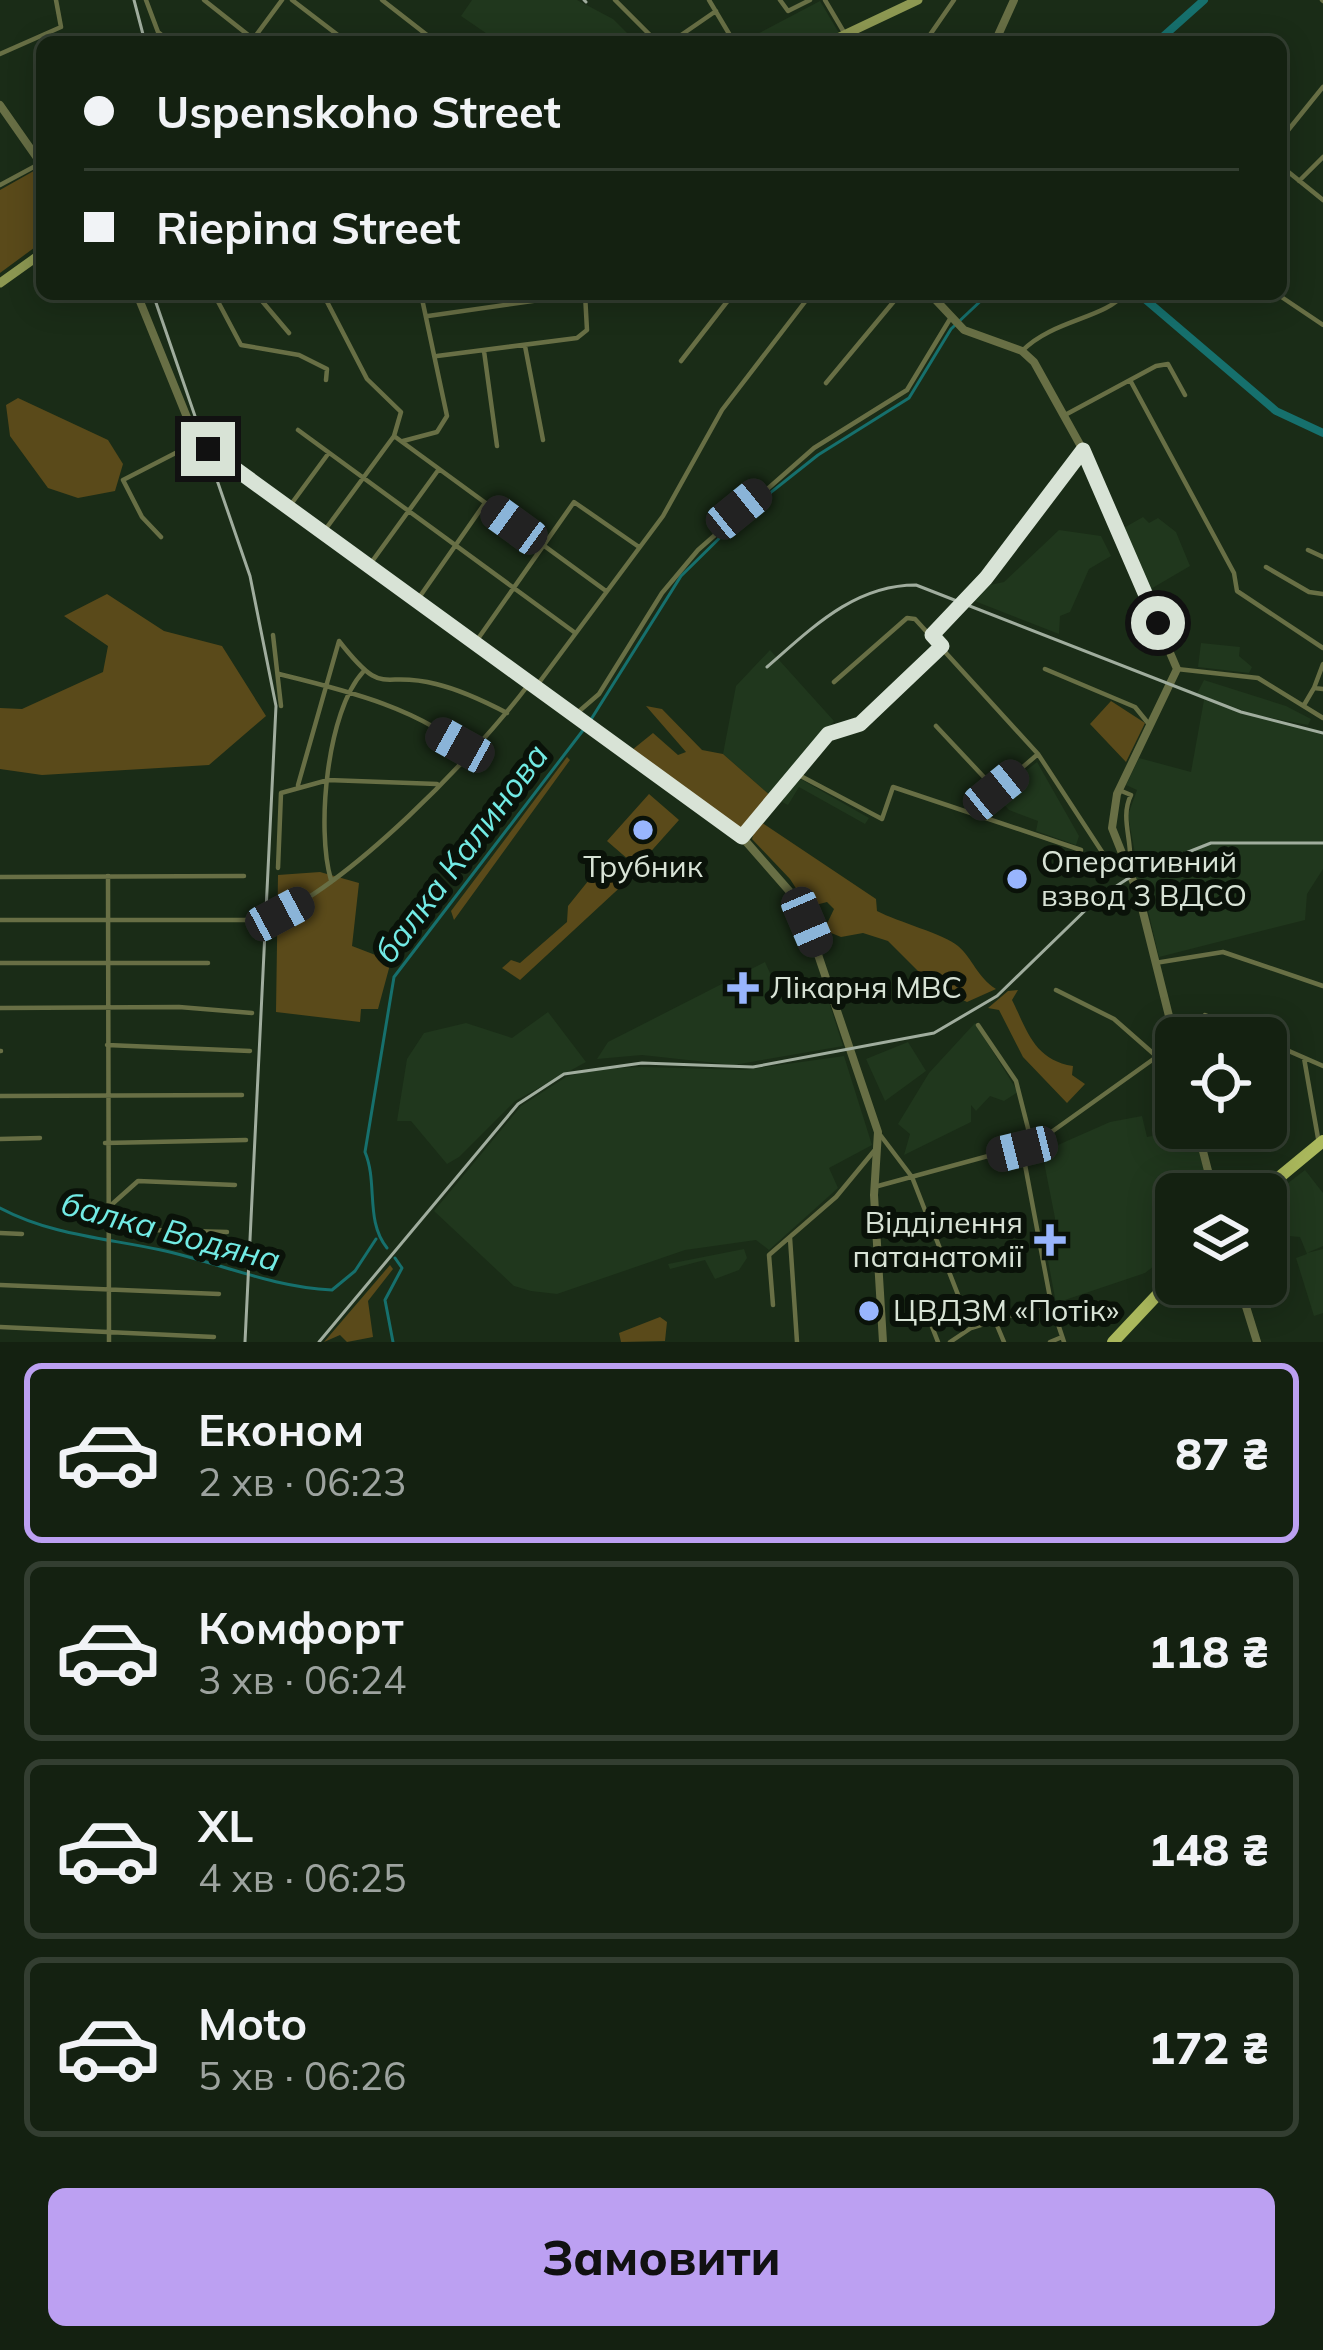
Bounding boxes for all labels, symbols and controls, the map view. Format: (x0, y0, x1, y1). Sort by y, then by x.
text: Uspenskoho Street (156, 83, 561, 139)
text: Riepina Street (156, 199, 460, 255)
route end (181, 422, 235, 476)
car (700, 472, 778, 546)
car (474, 489, 554, 561)
route start (1131, 596, 1185, 650)
car (420, 712, 500, 778)
water label: балка Калинова (365, 735, 556, 970)
car (957, 753, 1035, 827)
marker: Трубник (630, 817, 656, 843)
place label: Оперативний взвод 3 ВДСО (1041, 842, 1247, 914)
place label: Трубник (583, 847, 704, 885)
marker: Оперативний взвод 3 ВДСО (1004, 866, 1030, 892)
car (240, 881, 320, 947)
car (776, 882, 838, 962)
place label: Лікарня МВС (770, 968, 962, 1006)
marker: Лікарня МВС (727, 972, 759, 1004)
map controls (1155, 1017, 1287, 1305)
button: locate (1155, 1017, 1287, 1149)
car (983, 1123, 1061, 1175)
button: layers (1155, 1173, 1287, 1305)
water label: балка Водяна (57, 1182, 285, 1279)
place label: Відділення патанатомії (853, 1203, 1024, 1275)
marker: Відділення патанатомії (1034, 1224, 1066, 1256)
place label: ЦВДЗМ «Потік» (893, 1291, 1119, 1329)
marker: ЦВДЗМ «Потік» (856, 1298, 882, 1324)
icon: car (54, 1399, 162, 1507)
text: Економ (198, 1401, 364, 1457)
text: 87 ₴ (1175, 1425, 1269, 1481)
text: 2 хв · 06:23 (198, 1457, 406, 1506)
icon: car (54, 1597, 162, 1705)
text: Комфорт (198, 1599, 404, 1655)
text: 118 ₴ (1148, 1623, 1269, 1679)
text: 3 хв · 06:24 (198, 1655, 406, 1704)
icon: car (54, 1795, 162, 1903)
text: XL (198, 1797, 253, 1853)
text: 148 ₴ (1148, 1821, 1269, 1877)
text: 4 хв · 06:25 (198, 1853, 406, 1902)
icon: car (54, 1993, 162, 2101)
text: Moto (198, 1995, 307, 2051)
text: 172 ₴ (1148, 2019, 1269, 2075)
text: 5 хв · 06:26 (198, 2051, 406, 2100)
button: Замовити (48, 2188, 1275, 2326)

